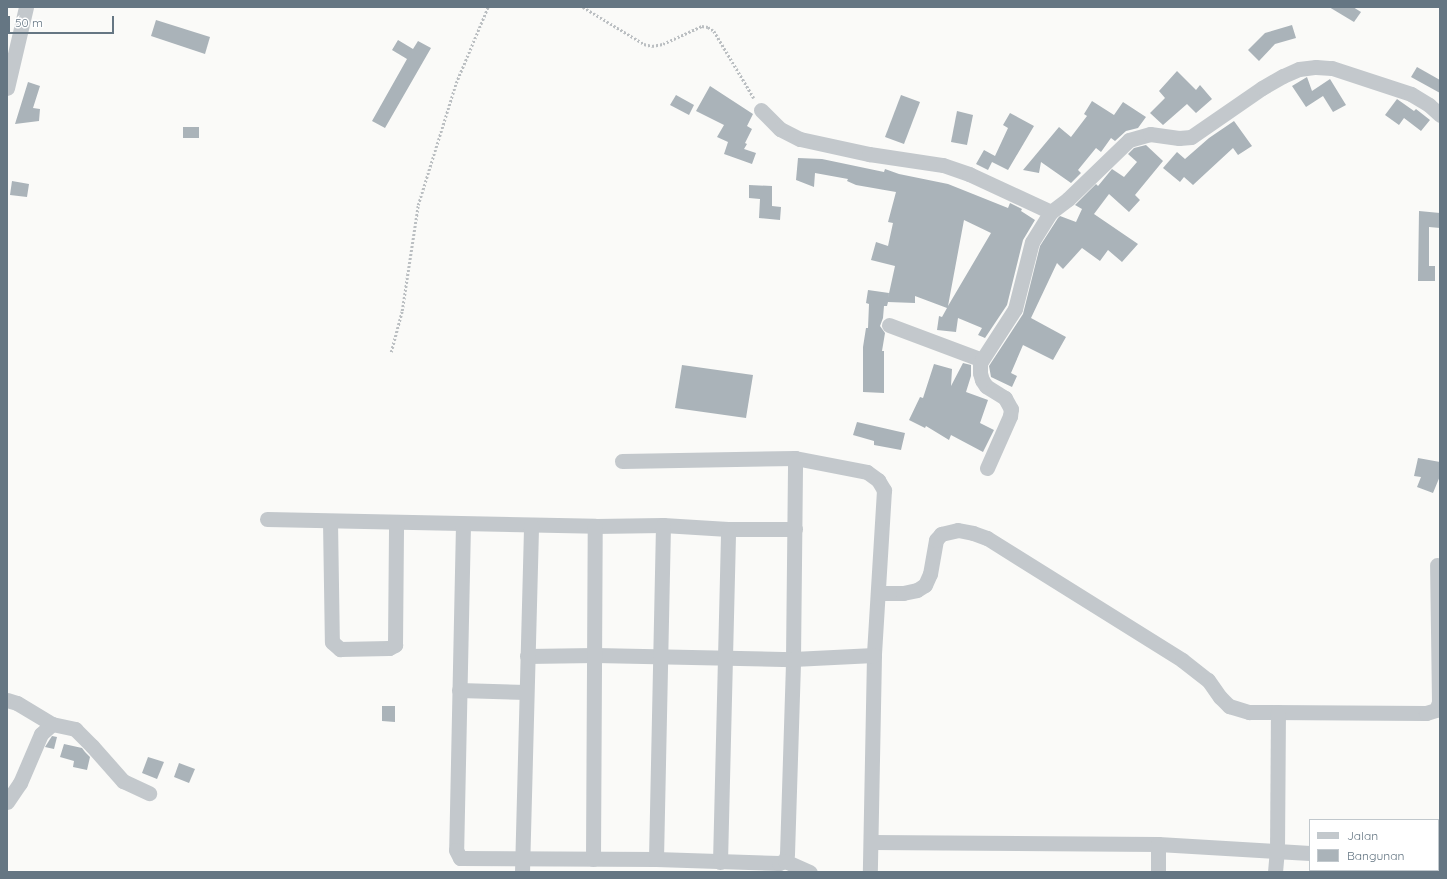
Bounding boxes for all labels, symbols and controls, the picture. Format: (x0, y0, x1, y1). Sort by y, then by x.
scale bar (10, 8, 116, 34)
text: 50 m (15, 15, 43, 30)
legend (1309, 819, 1439, 871)
text: Jalan (1347, 828, 1378, 843)
text: Bangunan (1347, 848, 1404, 863)

